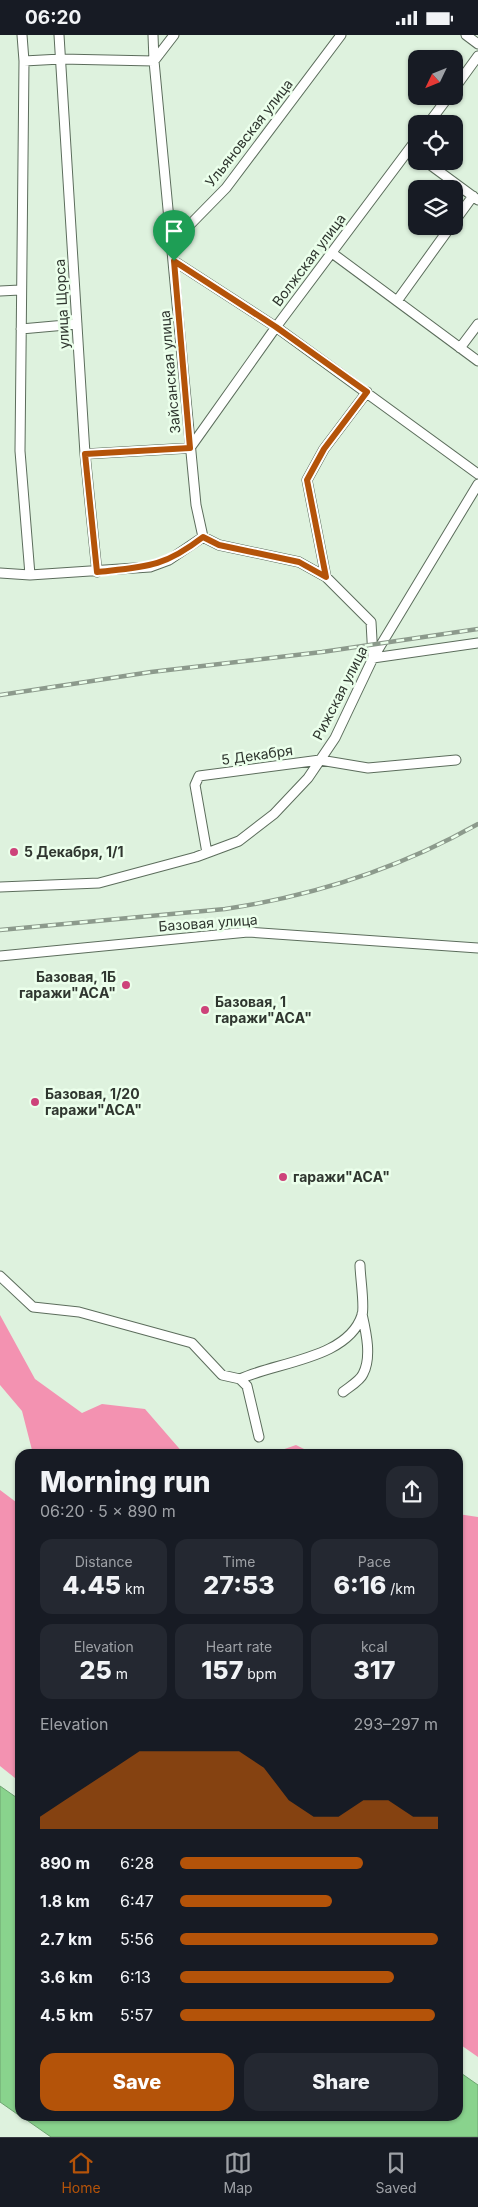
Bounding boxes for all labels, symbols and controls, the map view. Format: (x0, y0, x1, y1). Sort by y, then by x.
text: 06:20 (25, 6, 81, 29)
north arrow (408, 50, 462, 105)
map controls (408, 50, 463, 235)
street label: Ульяновская улица (201, 75, 296, 190)
button: locate (408, 115, 463, 170)
button: layers (408, 180, 463, 235)
pin (153, 210, 195, 261)
street label: Волжская улица (268, 210, 349, 309)
icon: arrive (160, 217, 188, 245)
street label: улица Щорса (51, 258, 72, 350)
street label: Зайсанская улица (156, 310, 183, 435)
street label: Рижская улица (309, 643, 371, 743)
street label: 5 Декабря (220, 741, 294, 768)
place label: 5 Декабря, 1/1 (24, 843, 124, 860)
marker: 5 Декабря, 1/1 (8, 846, 20, 858)
street label: Базовая улица (158, 911, 258, 934)
place label: Базовая, 1Б гаражи"ACА" (19, 968, 116, 1001)
marker: Базовая, 1Б гаражи"ACА" (120, 979, 132, 991)
place label: Базовая, 1 гаражи"ACА" (215, 993, 312, 1026)
marker: Базовая, 1 гаражи"ACА" (199, 1004, 211, 1016)
place label: Базовая, 1/20 гаражи"ACА" (45, 1085, 142, 1118)
marker: Базовая, 1/20 гаражи"ACА" (29, 1096, 41, 1108)
place label: гаражи"ACА" (293, 1168, 390, 1185)
marker: гаражи"ACА" (277, 1171, 289, 1183)
text: Morning run (40, 1465, 210, 1499)
button: share (386, 1466, 438, 1518)
text: 06:20 · 5 × 890 m (40, 1501, 176, 1521)
text: Distance (75, 1553, 133, 1570)
text: Time (223, 1553, 255, 1570)
text: Pace (358, 1553, 391, 1570)
text: 4.45 (62, 1570, 121, 1600)
text: 27:53 (203, 1570, 275, 1600)
text: 6:16 (333, 1570, 386, 1600)
text: km (121, 1580, 145, 1597)
text: /km (386, 1580, 415, 1597)
text: Elevation (74, 1638, 134, 1655)
text: Heart rate (206, 1638, 272, 1655)
text: kcal (361, 1638, 388, 1655)
text: 25 (79, 1655, 112, 1685)
text: 157 (201, 1655, 243, 1685)
text: 317 (353, 1655, 395, 1685)
text: m (112, 1665, 128, 1682)
text: bpm (243, 1665, 277, 1682)
text: Elevation (40, 1714, 109, 1734)
text: 293–297 m (354, 1714, 438, 1734)
text: 890 m (40, 1853, 90, 1873)
text: 6:28 (120, 1853, 154, 1873)
text: 1.8 km (40, 1891, 90, 1911)
text: 6:47 (120, 1891, 154, 1911)
text: 2.7 km (40, 1929, 92, 1949)
text: 5:56 (120, 1929, 154, 1949)
text: 3.6 km (40, 1967, 93, 1987)
text: 6:13 (120, 1967, 151, 1987)
text: 4.5 km (40, 2005, 93, 2025)
text: 5:57 (120, 2005, 153, 2025)
button: Save (40, 2053, 234, 2111)
button: Share (244, 2053, 438, 2111)
tab: Home (61, 2149, 101, 2196)
tab: Map (224, 2149, 253, 2196)
tab: Saved (376, 2149, 417, 2196)

